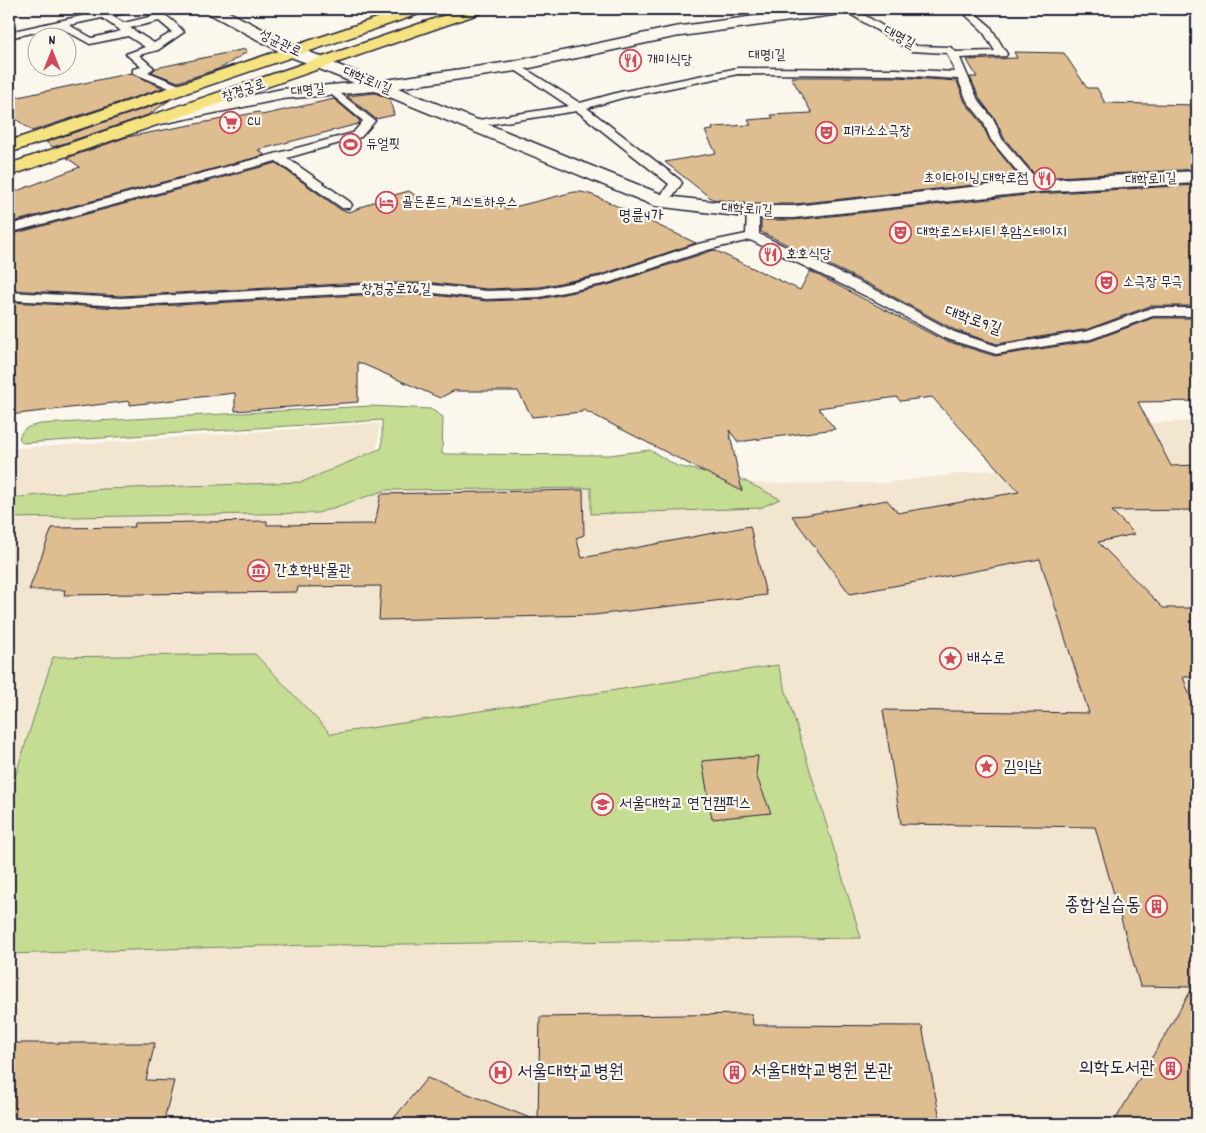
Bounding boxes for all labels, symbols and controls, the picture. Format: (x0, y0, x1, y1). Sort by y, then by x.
street label: 대명길 (879, 21, 919, 55)
street label: 성균관로 (255, 25, 305, 63)
north arrow (28, 28, 78, 78)
text: N (49, 31, 56, 51)
street label: 대명1길 (748, 46, 786, 66)
restaurant icon: 개미식당 (619, 49, 643, 73)
place label: 개미식당 (647, 51, 693, 71)
street label: 대학로11길 (340, 62, 395, 100)
street label: 창경궁로 (219, 74, 269, 108)
street label: 대명길 (290, 79, 327, 103)
supermarket icon: CU (219, 110, 243, 134)
place label: CU (247, 112, 261, 132)
theatre icon: 피카소소극장 (815, 120, 839, 144)
place label: 피카소소극장 (843, 122, 911, 142)
sports icon: 듀얼핏 (338, 133, 362, 157)
place label: 듀얼핏 (366, 135, 400, 155)
restaurant icon: 초이다이닝 대학로점 (1032, 167, 1056, 191)
place label: 초이다이닝 대학로점 (923, 169, 1028, 189)
street label: 대학로11길 (1125, 169, 1178, 191)
hotel icon: 골든폰드 게스트하우스 (374, 191, 398, 215)
place label: 골든폰드 게스트하우스 (402, 193, 518, 213)
street label: 대학로11길 (721, 199, 774, 221)
district label: 명륜4가 (618, 205, 664, 228)
theatre icon: 대학로스타시티 후암스테이지 (889, 221, 913, 245)
place label: 대학로스타시티 후암스테이지 (917, 223, 1067, 243)
restaurant icon: 호호식당 (758, 243, 782, 267)
place label: 호호식당 (786, 245, 832, 265)
theatre icon: 소극장 무극 (1095, 271, 1119, 295)
place label: 소극장 무극 (1123, 273, 1183, 293)
street label: 창경궁로26길 (361, 280, 431, 300)
street label: 대학로9길 (941, 301, 1005, 341)
museum icon: 간호학박물관 (246, 559, 270, 583)
place label: 간호학박물관 (274, 560, 351, 583)
place icon: 배수로 (939, 647, 963, 671)
place label: 배수로 (967, 648, 1006, 671)
place icon: 김익남 (975, 755, 999, 779)
place label: 김익남 (1003, 756, 1042, 779)
school or university icon: 서울대학교 연건캠퍼스 (591, 792, 615, 816)
place label: 서울대학교 연건캠퍼스 (619, 793, 751, 816)
place label: 종합실습동 (1065, 893, 1141, 920)
building icon: 종합실습동 (1145, 894, 1169, 918)
place label: 의학도서관 (1079, 1056, 1155, 1083)
building icon: 의학도서관 (1159, 1057, 1183, 1081)
place label: 서울대학교병원 본관 (751, 1059, 893, 1086)
place label: 서울대학교병원 (517, 1060, 624, 1087)
building icon: 서울대학교병원 본관 (723, 1060, 747, 1084)
hospital icon: 서울대학교병원 (489, 1061, 513, 1085)

